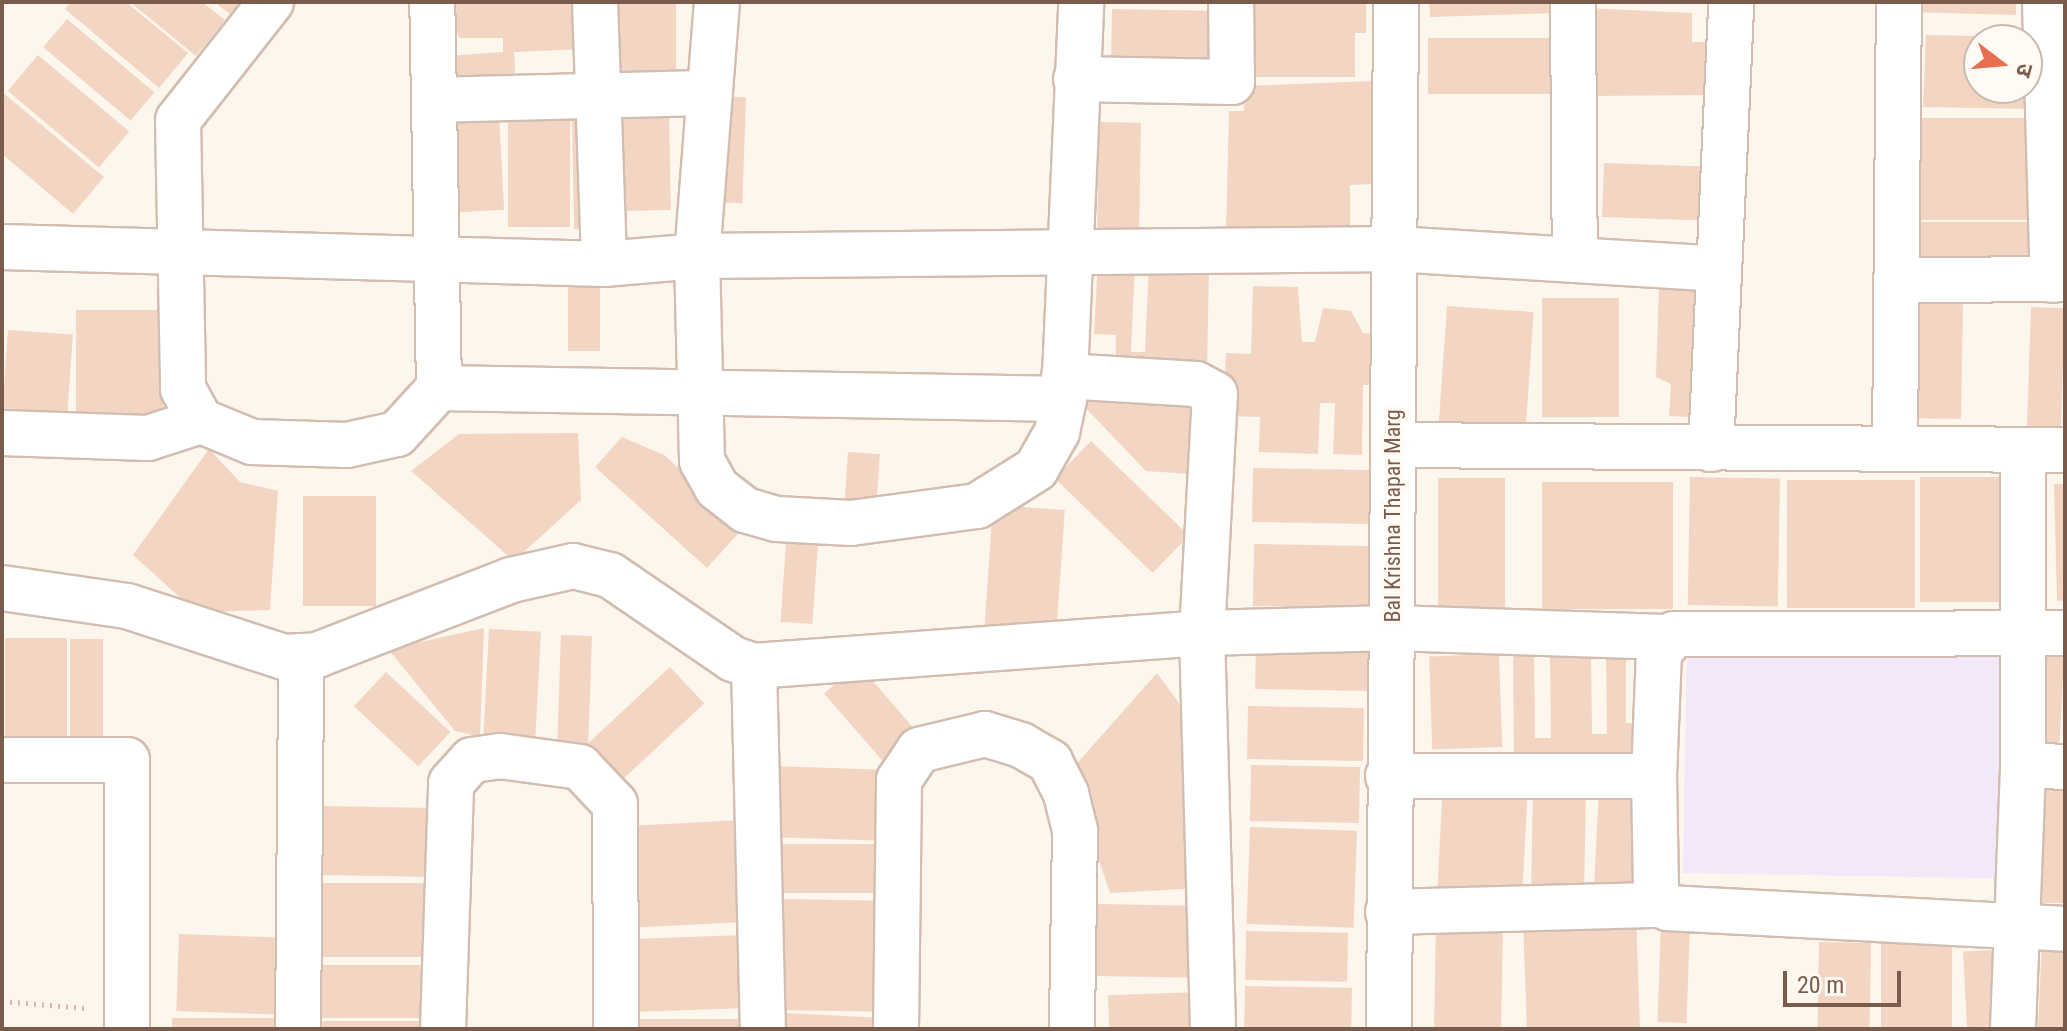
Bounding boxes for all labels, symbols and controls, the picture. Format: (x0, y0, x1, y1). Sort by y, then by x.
north arrow (1963, 24, 2043, 104)
text: उ (2011, 61, 2038, 80)
street label: Bal Krishna Thapar Marg (1380, 409, 1406, 623)
scale bar (1787, 955, 1905, 1005)
text: 20 m (1797, 971, 1844, 999)

